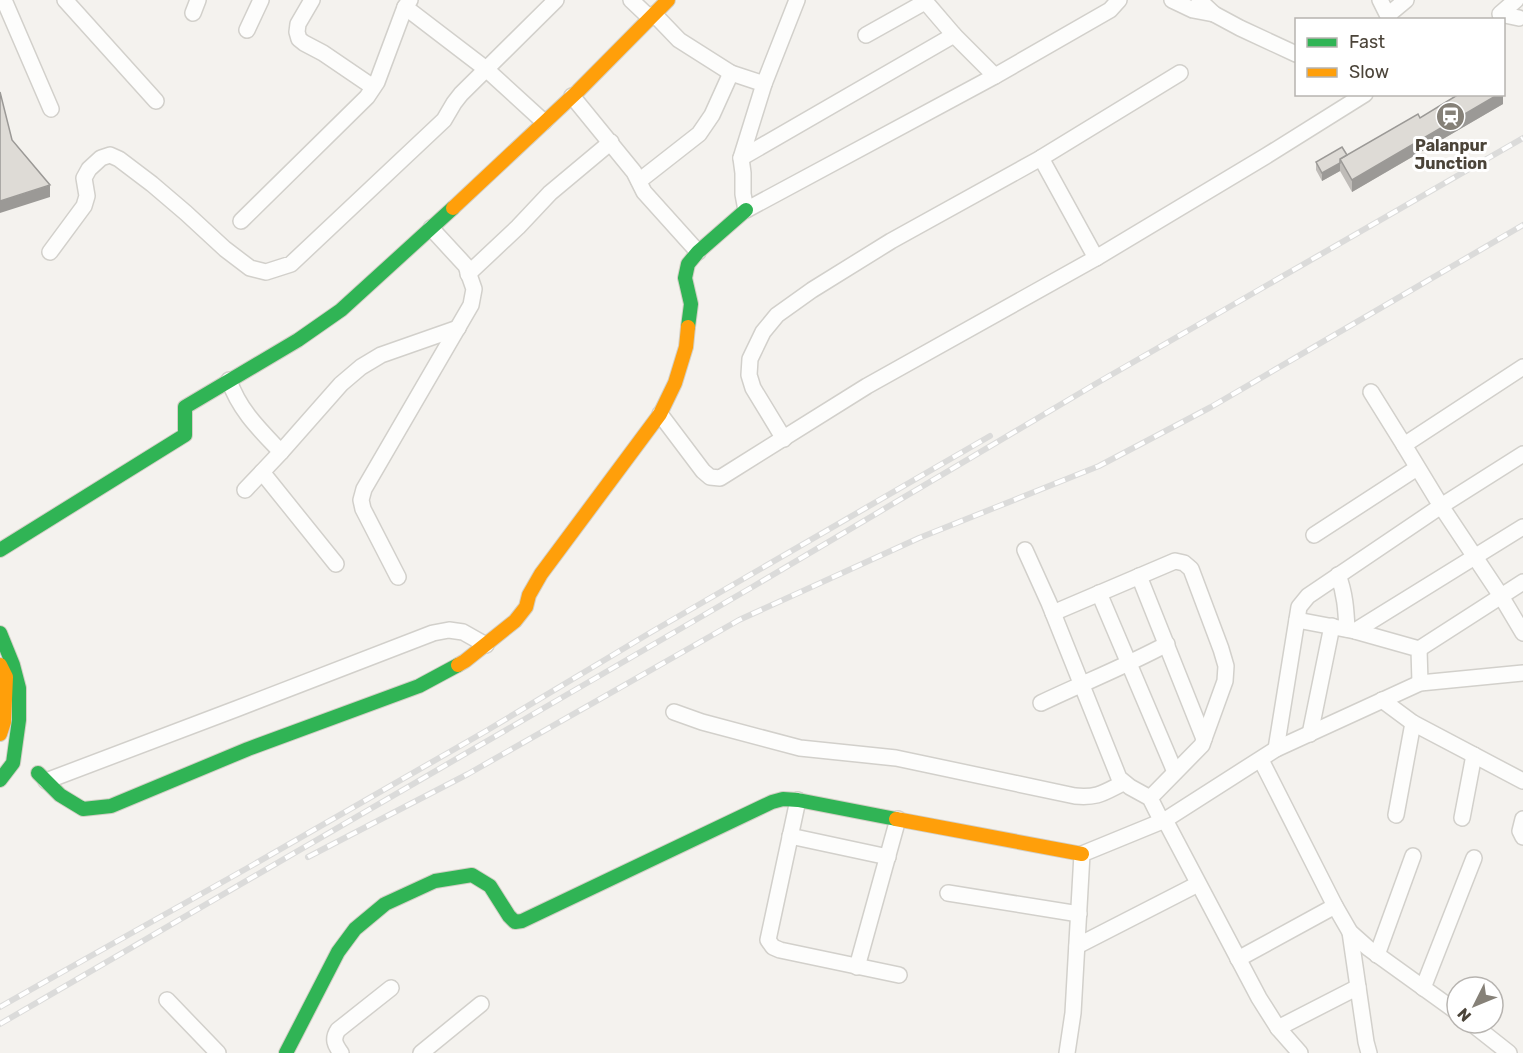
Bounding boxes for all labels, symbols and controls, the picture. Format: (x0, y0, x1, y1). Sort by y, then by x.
legend (1295, 18, 1505, 96)
text: Fast (1349, 31, 1385, 53)
text: Slow (1349, 61, 1389, 83)
station icon: Palanpur Junction (1435, 101, 1467, 133)
place label: Palanpur Junction (1415, 136, 1488, 173)
north arrow (1445, 975, 1505, 1035)
text: N (1454, 1004, 1475, 1026)

